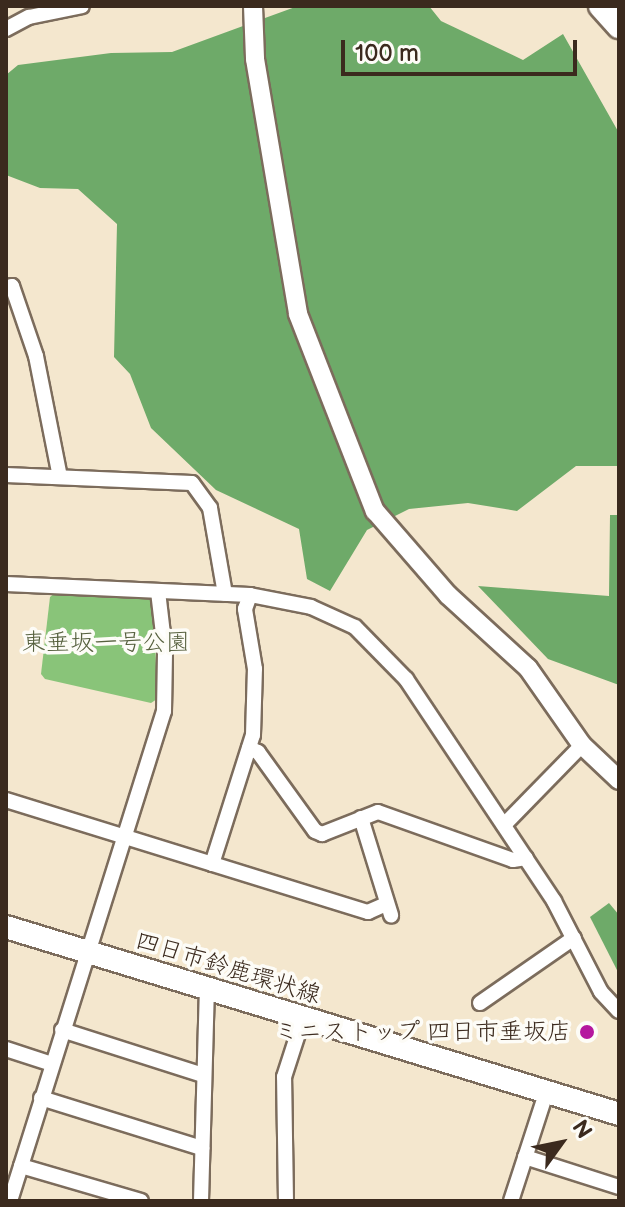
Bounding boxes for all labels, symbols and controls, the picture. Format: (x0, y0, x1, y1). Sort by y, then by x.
scale bar (345, 24, 581, 74)
text: 100 m (355, 39, 419, 68)
park label: 東垂坂一号公園 (22, 629, 190, 657)
street label: 四日市鈴鹿環状線 (132, 926, 324, 1010)
place label: ミニストップ 四日市垂坂店 (277, 1018, 571, 1046)
marker: ミニストップ 四日市垂坂店 (578, 1023, 596, 1041)
north arrow (521, 1103, 601, 1183)
text: N (566, 1115, 597, 1144)

